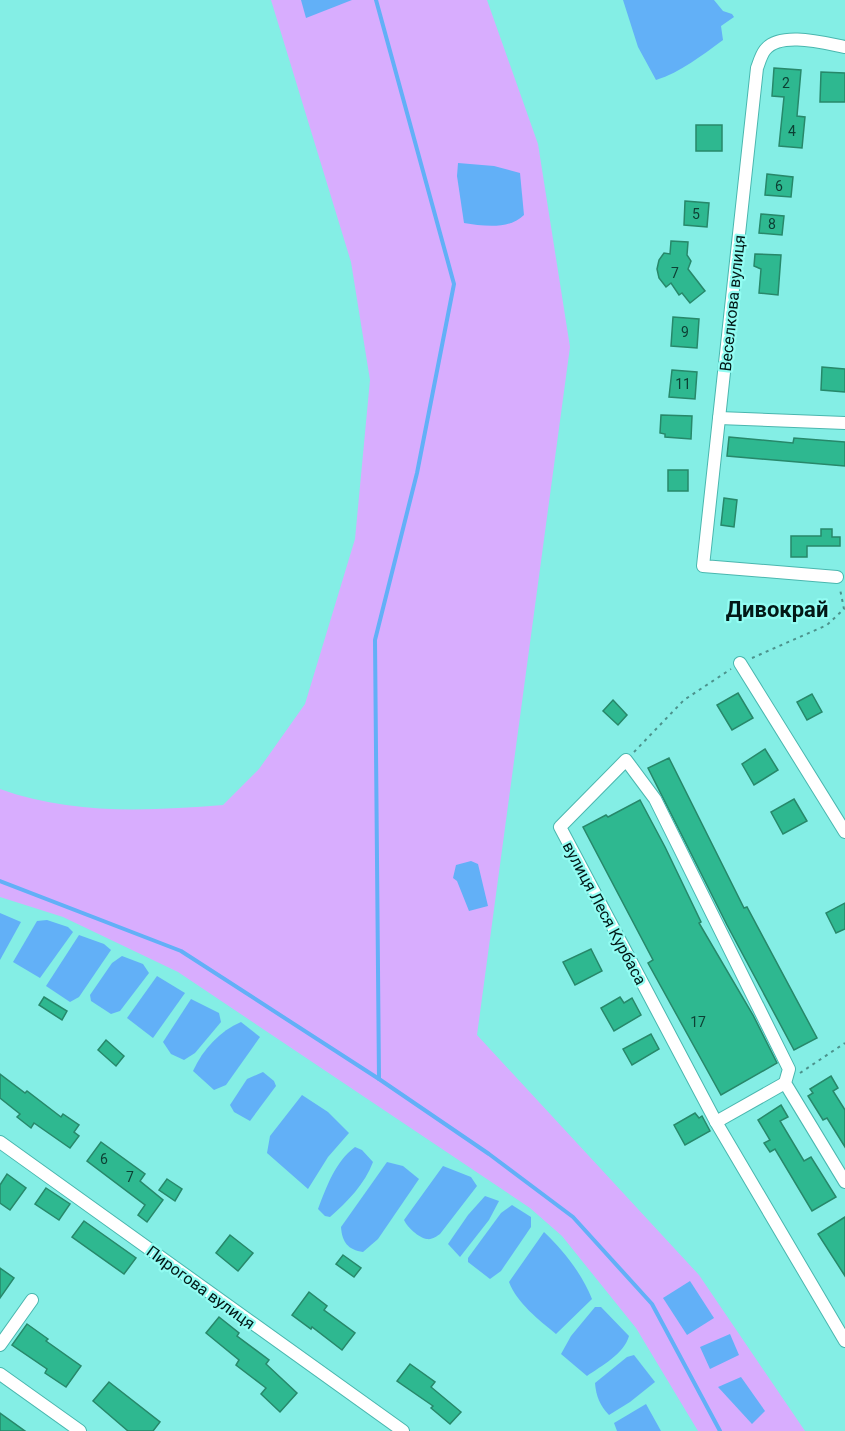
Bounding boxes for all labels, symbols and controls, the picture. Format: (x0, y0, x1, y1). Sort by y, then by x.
house number: 2 (782, 75, 790, 91)
house number: 4 (788, 123, 796, 139)
house number: 6 (775, 178, 783, 194)
house number: 5 (692, 206, 700, 222)
house number: 8 (768, 216, 776, 232)
street label: Веселкова вулиця (716, 234, 749, 372)
house number: 7 (671, 265, 679, 281)
house number: 9 (681, 324, 689, 340)
house number: 11 (675, 376, 691, 392)
district label: Дивокрай (726, 597, 828, 622)
street label: вулиця Леся Курбаса (559, 838, 650, 988)
house number: 17 (690, 1014, 706, 1030)
house number: 6 (100, 1151, 108, 1167)
house number: 7 (126, 1169, 134, 1185)
street label: Пирогова вулиця (143, 1242, 259, 1333)

